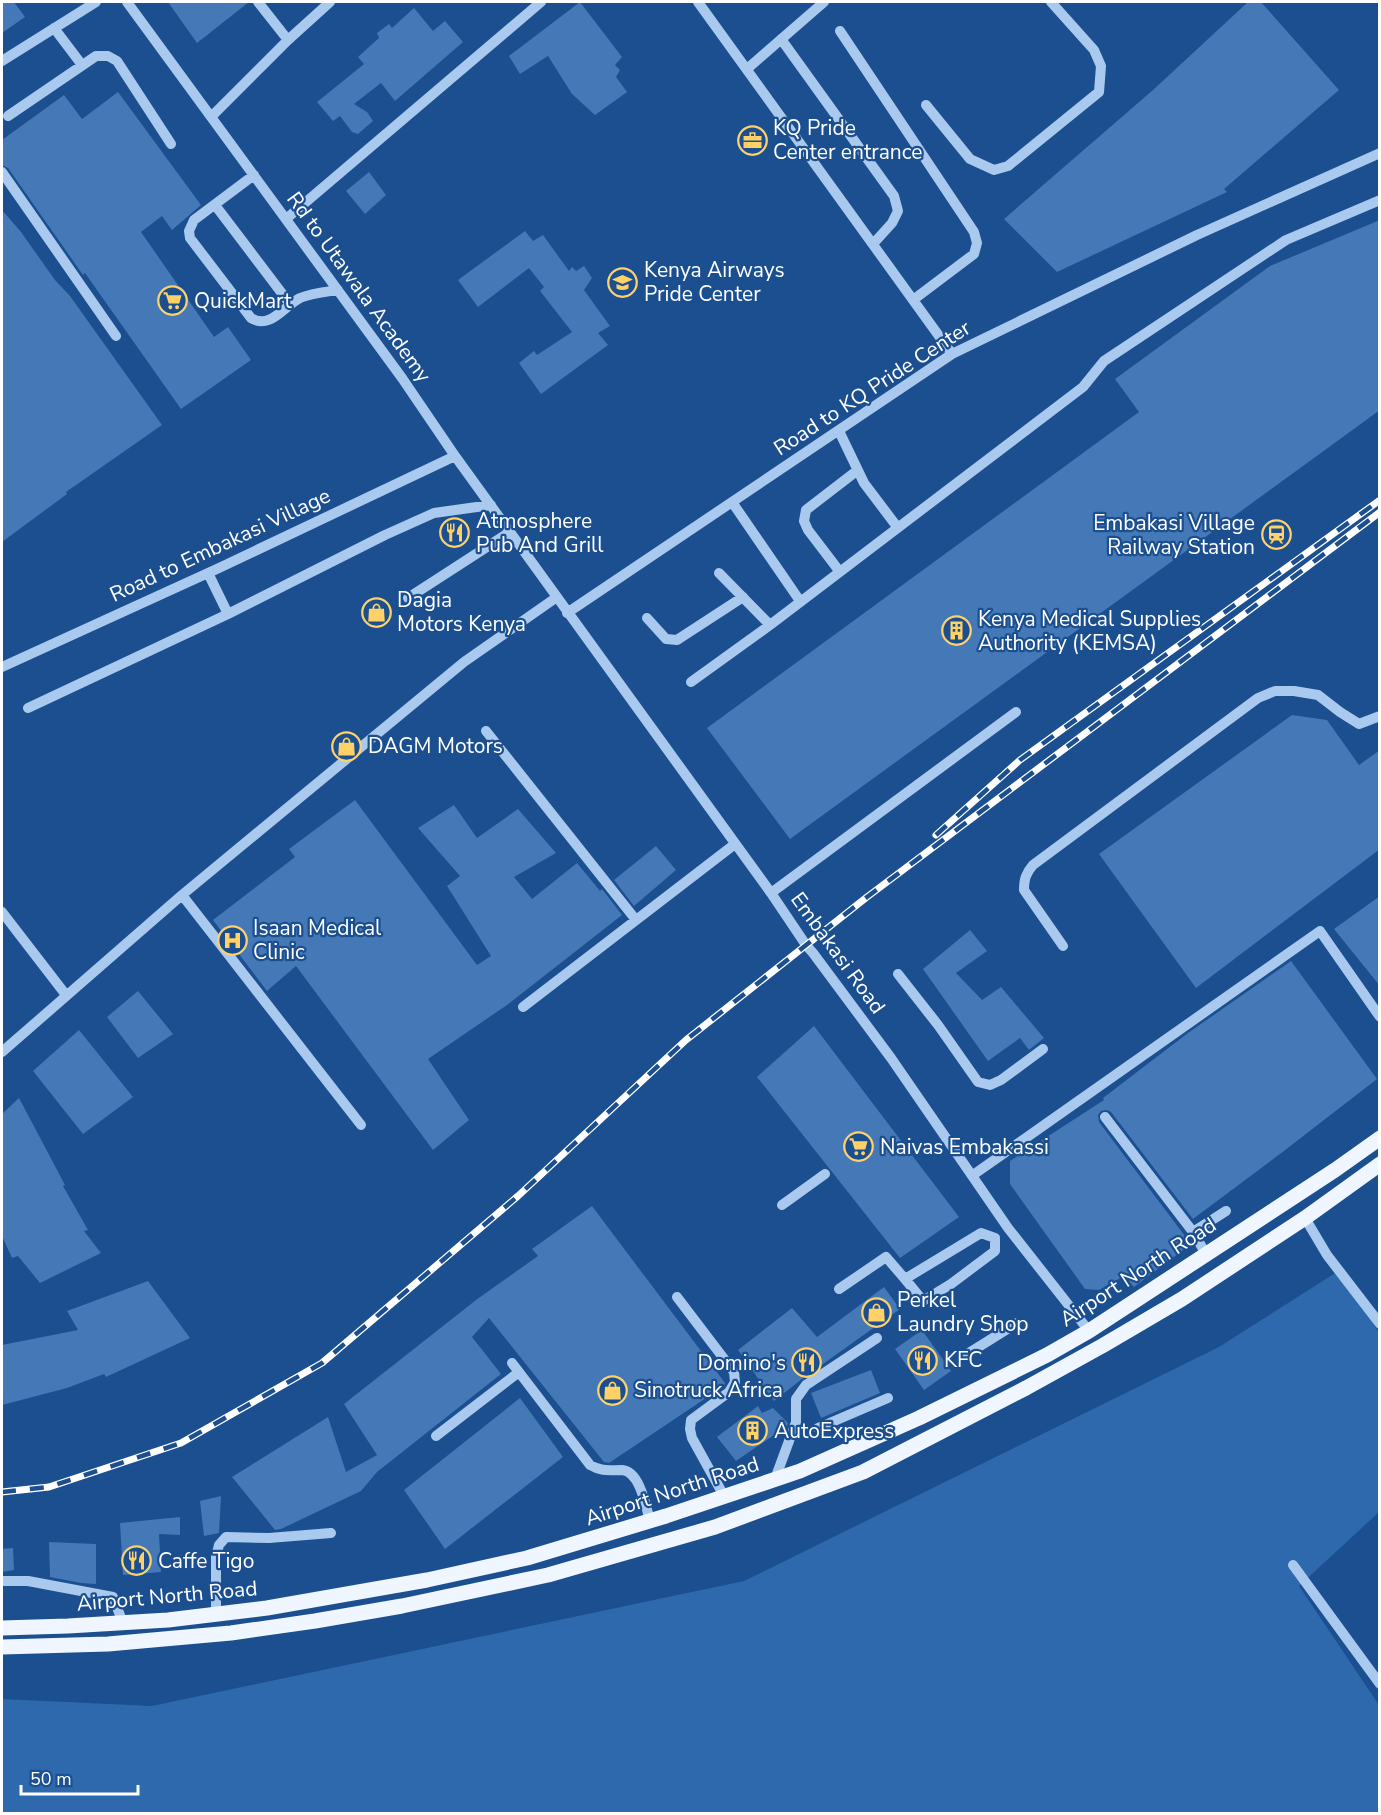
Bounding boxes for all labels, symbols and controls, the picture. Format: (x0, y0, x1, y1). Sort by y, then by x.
place label: KQ Pride Center entrance (773, 114, 922, 166)
office icon: KQ Pride Center entrance (736, 124, 768, 156)
street label: Rd to Utawala Academy (280, 186, 438, 388)
place label: Kenya Airways Pride Center (644, 256, 784, 308)
school or university icon: Kenya Airways Pride Center (607, 266, 639, 298)
supermarket icon: QuickMart (157, 285, 189, 317)
place label: QuickMart (194, 287, 292, 315)
street label: Road to KQ Pride Center (768, 314, 976, 462)
street label: Road to Embakasi Village (105, 482, 335, 608)
place label: Atmosphere Pub And Grill (476, 507, 604, 559)
place label: Embakasi Village Railway Station (1093, 509, 1255, 561)
restaurant icon: Atmosphere Pub And Grill (439, 517, 471, 549)
station icon: Embakasi Village Railway Station (1260, 519, 1292, 551)
place label: Dagia Motors Kenya (397, 586, 526, 638)
shop icon: Dagia Motors Kenya (360, 596, 392, 628)
place label: Kenya Medical Supplies Authority (KEMSA) (978, 605, 1201, 657)
building icon: Kenya Medical Supplies Authority (KEMSA) (941, 615, 973, 647)
shop icon: DAGM Motors (331, 730, 363, 762)
place label: DAGM Motors (368, 732, 503, 760)
street label: Embakasi Road (784, 886, 892, 1020)
place label: Isaan Medical Clinic (253, 914, 382, 966)
hospital icon: Isaan Medical Clinic (216, 924, 248, 956)
supermarket icon: Naivas Embakassi (843, 1131, 875, 1163)
place label: Naivas Embakassi (880, 1133, 1049, 1161)
street label: Airport North Road (1054, 1211, 1222, 1333)
place label: Perkel Laundry Shop (897, 1286, 1029, 1338)
shop icon: Perkel Laundry Shop (860, 1296, 892, 1328)
restaurant icon: KFC (907, 1344, 939, 1376)
place label: KFC (944, 1346, 982, 1374)
restaurant icon: Domino's (791, 1347, 823, 1379)
place label: Domino's (698, 1349, 786, 1377)
shop icon: Sinotruck Africa (597, 1374, 629, 1406)
place label: Sinotruck Africa (634, 1376, 783, 1404)
building icon: AutoExpress (737, 1415, 769, 1447)
place label: AutoExpress (774, 1417, 894, 1445)
street label: Airport North Road (581, 1450, 763, 1532)
restaurant icon: Caffe Tigo (121, 1545, 153, 1577)
place label: Caffe Tigo (158, 1547, 254, 1575)
street label: Airport North Road (75, 1574, 259, 1618)
scale bar (21, 1758, 138, 1796)
text: 50 m (30, 1767, 72, 1791)

